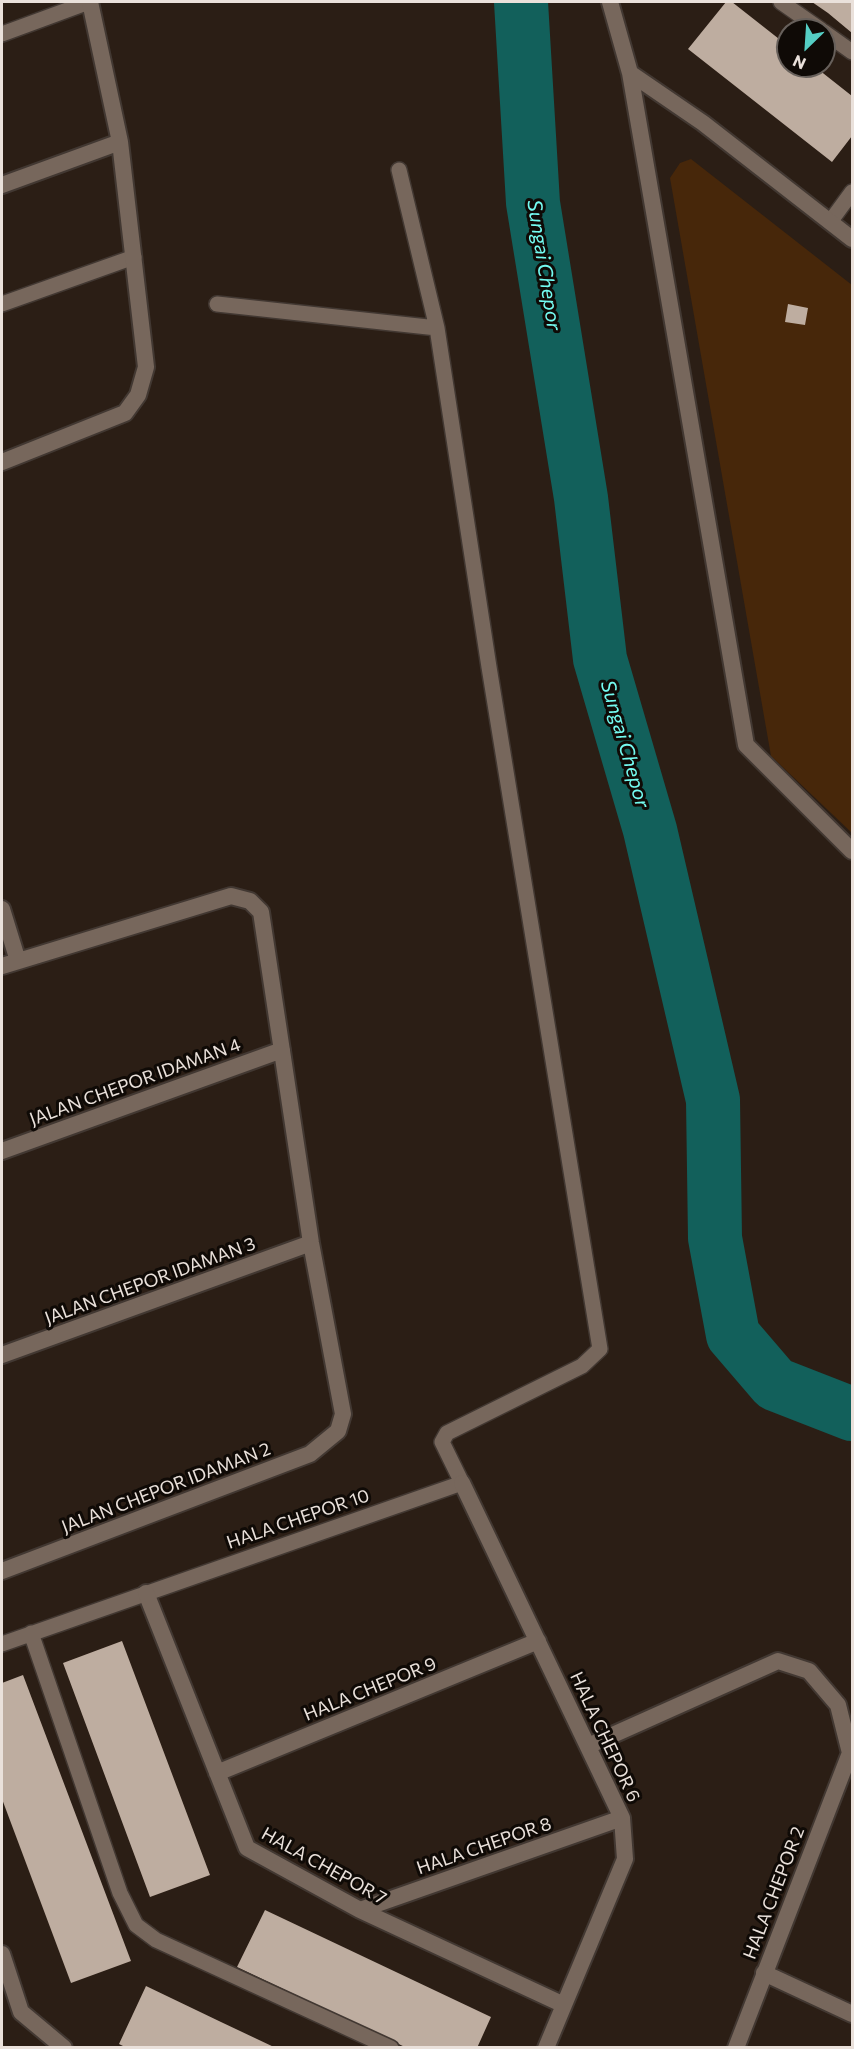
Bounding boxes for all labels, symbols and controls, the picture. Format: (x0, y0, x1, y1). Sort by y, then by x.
north arrow (776, 18, 836, 78)
text: N (790, 52, 808, 74)
water label: Sungai Chepor (522, 198, 566, 332)
water label: Sungai Chepor (595, 677, 655, 811)
street label: JALAN CHEPOR IDAMAN 4 (27, 1034, 243, 1130)
street label: JALAN CHEPOR IDAMAN 3 (42, 1233, 258, 1329)
street label: JALAN CHEPOR IDAMAN 2 (58, 1438, 274, 1538)
street label: HALA CHEPOR 10 (224, 1484, 372, 1554)
street label: HALA CHEPOR 9 (301, 1653, 439, 1725)
street label: HALA CHEPOR 6 (565, 1669, 645, 1805)
street label: HALA CHEPOR 8 (414, 1813, 554, 1879)
street label: HALA CHEPOR 7 (258, 1823, 390, 1909)
street label: HALA CHEPOR 2 (739, 1824, 809, 1962)

